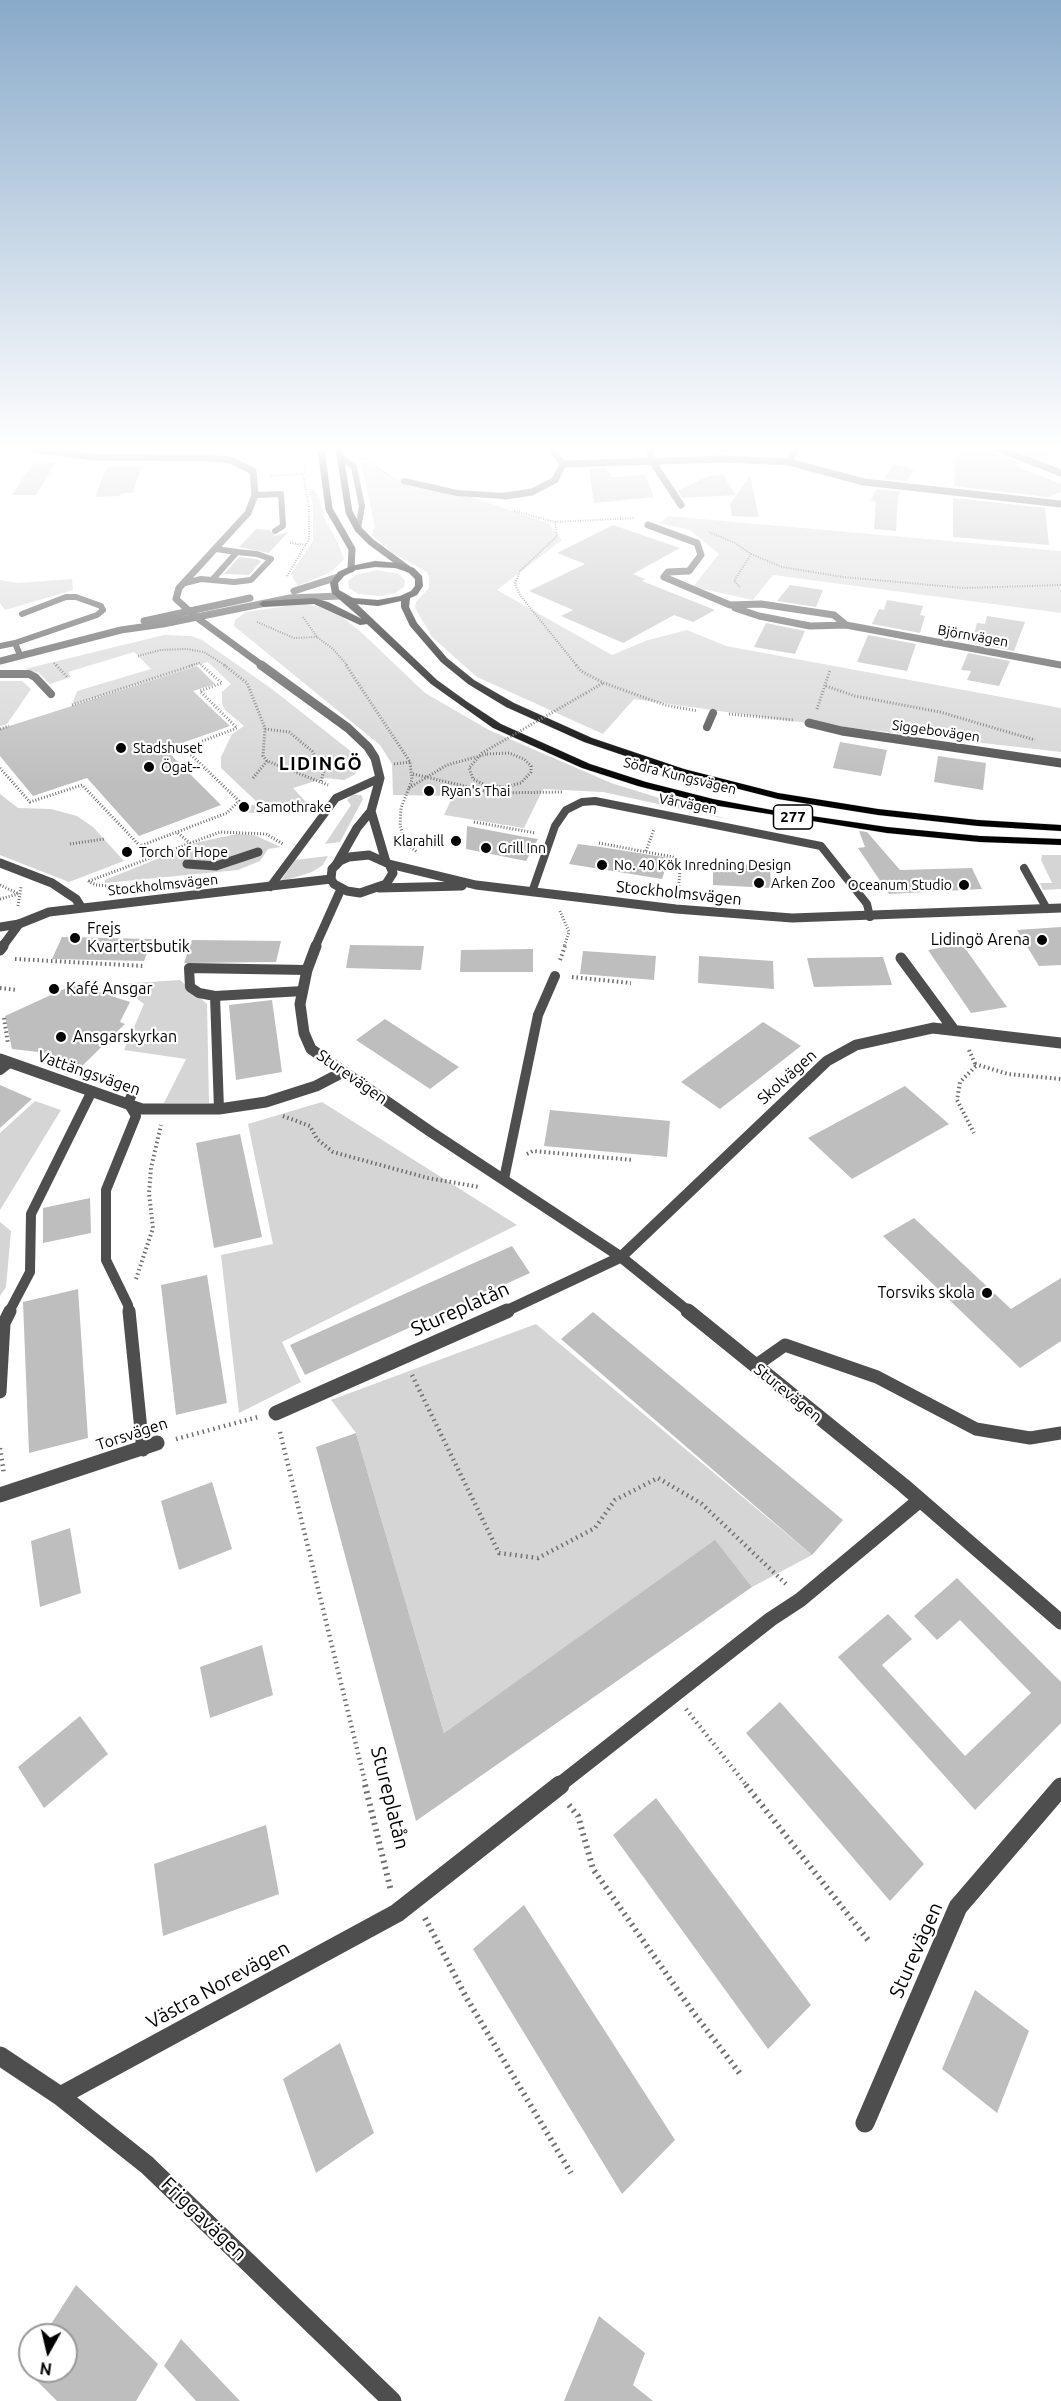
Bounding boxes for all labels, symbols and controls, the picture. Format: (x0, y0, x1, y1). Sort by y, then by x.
street label: Björnvägen (936, 622, 1010, 650)
street label: Siggebovägen (891, 717, 981, 745)
place label: Stadshuset (133, 740, 203, 756)
marker: Stadshuset (114, 741, 128, 755)
district label: LIDINGÖ (279, 753, 363, 775)
street label: Södra Kungsvägen (622, 754, 738, 798)
place label: Ögat-- (161, 759, 200, 775)
marker: Ögat-- (142, 760, 156, 774)
place label: Ryan's Thai (441, 783, 510, 799)
marker: Ryan's Thai (422, 784, 436, 798)
street label: Vårvägen (657, 790, 719, 818)
place label: Samothrake (256, 799, 331, 815)
marker: Samothrake (237, 800, 251, 814)
road number: 277 (774, 805, 812, 829)
place label: Klarahill (393, 833, 444, 849)
marker: Klarahill (449, 834, 463, 848)
place label: Grill Inn (498, 840, 546, 856)
marker: Grill Inn (479, 841, 493, 855)
place label: Torch of Hope (139, 844, 228, 860)
marker: Torch of Hope (120, 845, 134, 859)
place label: No. 40 Kök Inredning Design (614, 857, 791, 873)
marker: No. 40 Kök Inredning Design (595, 858, 609, 872)
street label: Stockholmsvägen (107, 871, 219, 899)
place label: Arken Zoo (771, 875, 835, 891)
marker: Arken Zoo (752, 876, 766, 890)
street label: Stockholmsvägen (615, 877, 743, 909)
place label: Oceanum Studio (848, 877, 952, 893)
marker: Oceanum Studio (957, 878, 971, 892)
place label: Frejs Kvartertsbutik (87, 919, 190, 957)
place label: Lidingö Arena (931, 930, 1030, 950)
marker: Frejs Kvartertsbutik (68, 931, 82, 945)
marker: Lidingö Arena (1035, 933, 1049, 947)
place label: Kafé Ansgar (66, 979, 152, 999)
marker: Kafé Ansgar (47, 982, 61, 996)
place label: Ansgarskyrkan (73, 1027, 177, 1047)
marker: Ansgarskyrkan (54, 1030, 68, 1044)
street label: Skolvägen (754, 1045, 820, 1109)
street label: Vattängsvägen (35, 1046, 143, 1100)
street label: Sturevägen (313, 1046, 391, 1108)
street label: Stureplatån (407, 1277, 513, 1341)
place label: Torsviks skola (878, 1283, 975, 1303)
marker: Torsviks skola (980, 1286, 994, 1300)
street label: Sturevägen (750, 1360, 826, 1426)
street label: Torsvägen (94, 1413, 170, 1455)
street label: Stureplatån (366, 1744, 414, 1852)
street label: Sturevägen (884, 1898, 948, 2002)
street label: Västra Norevägen (142, 1936, 294, 2034)
street label: Friggavägen (156, 2172, 252, 2266)
north arrow (18, 2323, 78, 2383)
text: N (39, 2359, 53, 2379)

